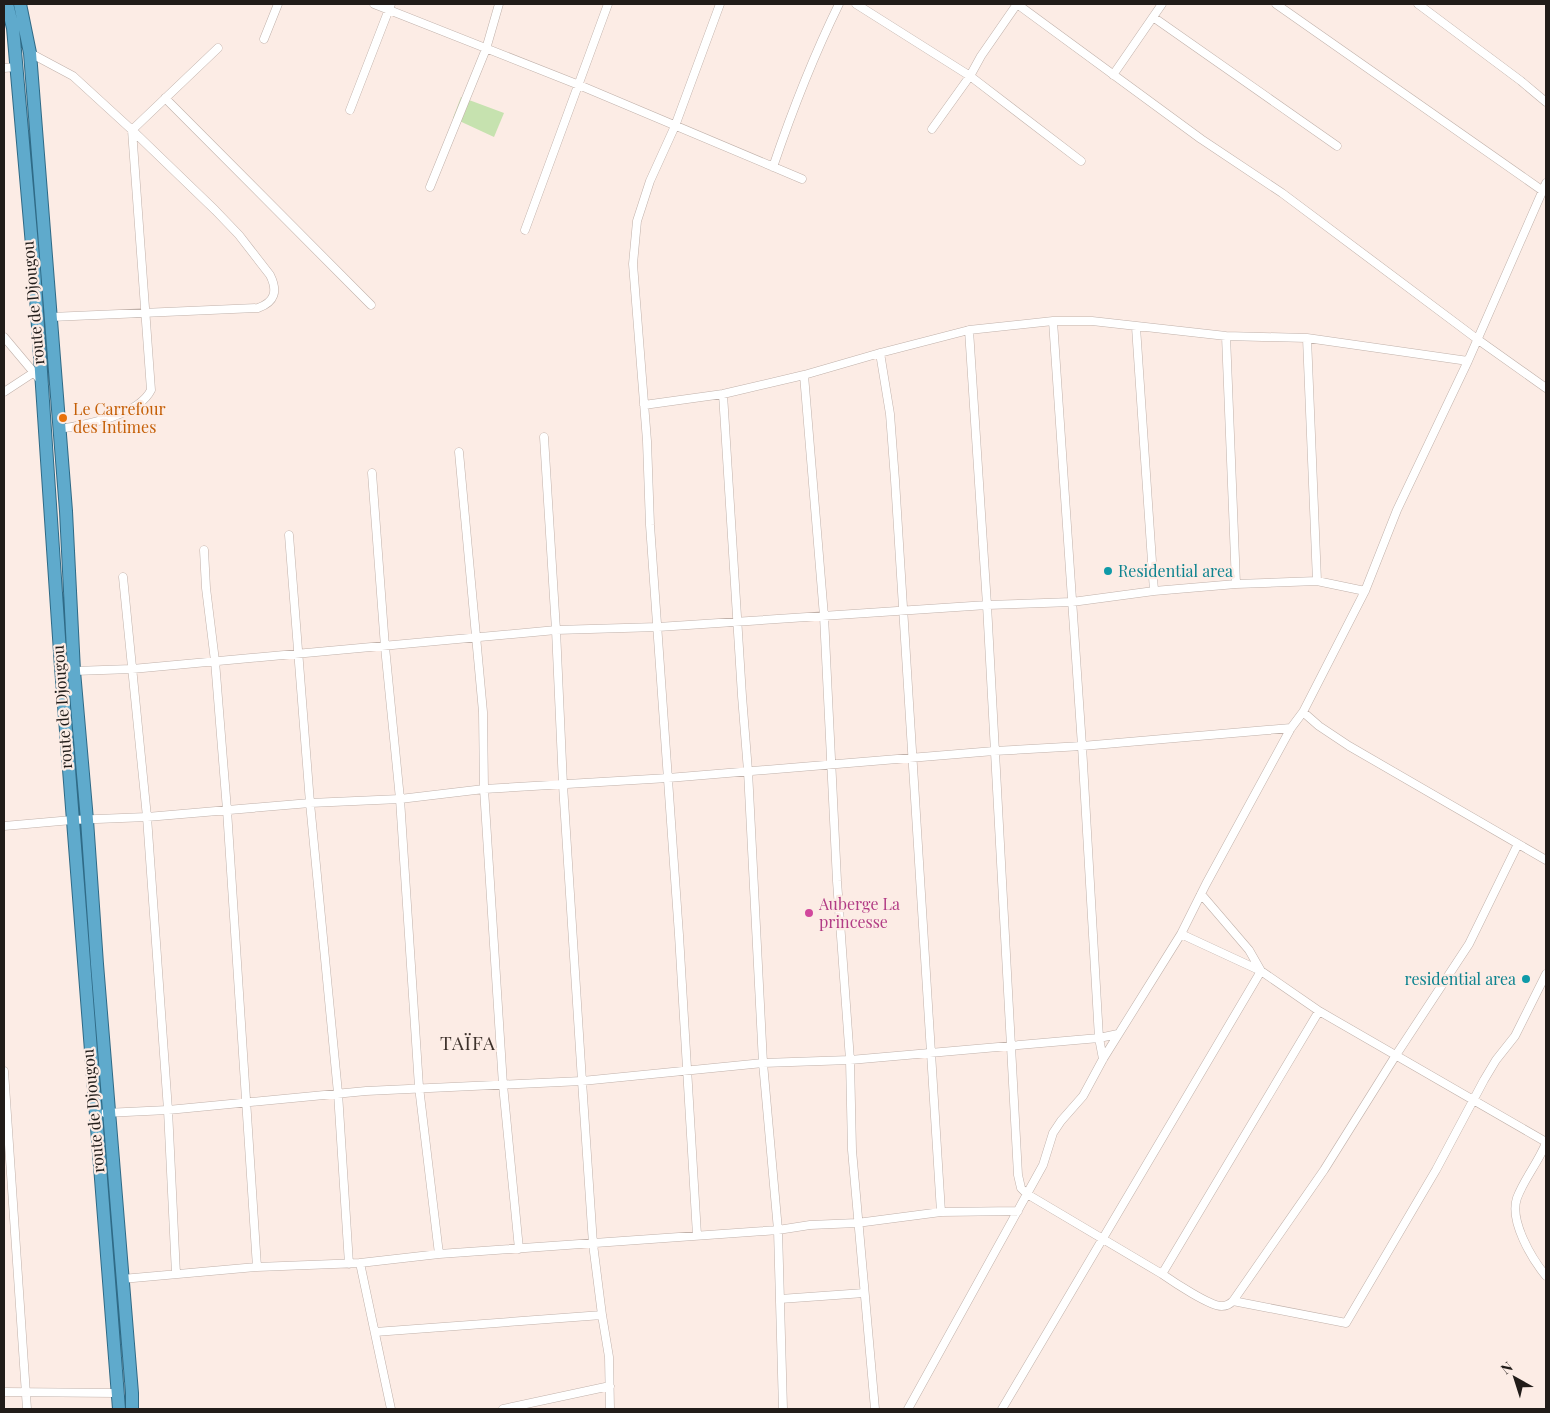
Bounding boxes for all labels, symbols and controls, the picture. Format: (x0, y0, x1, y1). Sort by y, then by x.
street label: route de Djougou (17, 240, 48, 366)
place label: Le Carrefour des Intimes (73, 398, 166, 437)
marker: Le Carrefour des Intimes (57, 412, 69, 424)
place label: Residential area (1118, 560, 1233, 581)
marker: Residential area (1102, 565, 1114, 577)
street label: route de Djougou (47, 644, 76, 770)
place label: Auberge La princesse (818, 893, 900, 932)
marker: Auberge La princesse (803, 907, 815, 919)
place label: residential area (1405, 968, 1516, 989)
marker: residential area (1520, 973, 1532, 985)
district label: TAÏFA (440, 1029, 496, 1055)
street label: route de Djougou (77, 1048, 108, 1174)
north arrow (1490, 1353, 1540, 1403)
text: N (1497, 1357, 1516, 1378)

